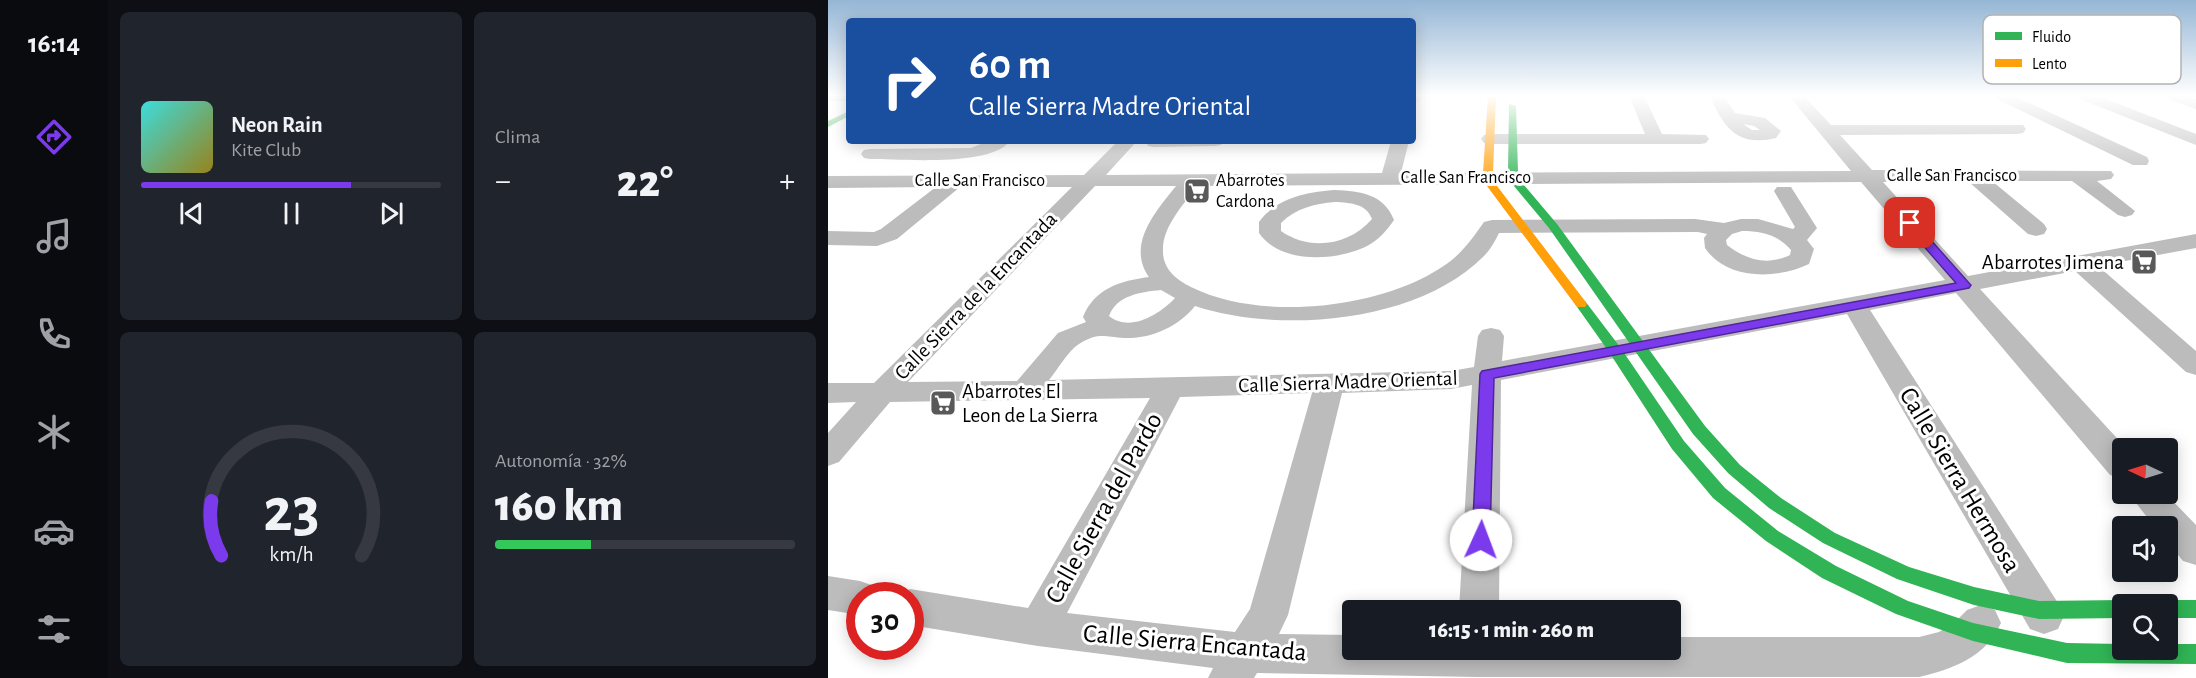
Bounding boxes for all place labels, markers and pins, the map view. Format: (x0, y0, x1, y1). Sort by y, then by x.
place label: Abarrotes Cardona (1216, 172, 1285, 211)
supermarket icon: Abarrotes Cardona (1182, 176, 1212, 206)
pin (1884, 197, 1935, 248)
supermarket icon: Abarrotes Jimena (2129, 247, 2159, 277)
place label: Abarrotes Jimena (1982, 252, 2124, 273)
place label: Abarrotes El Leon de La Sierra (962, 381, 1098, 426)
supermarket icon: Abarrotes El Leon de La Sierra (928, 388, 958, 418)

